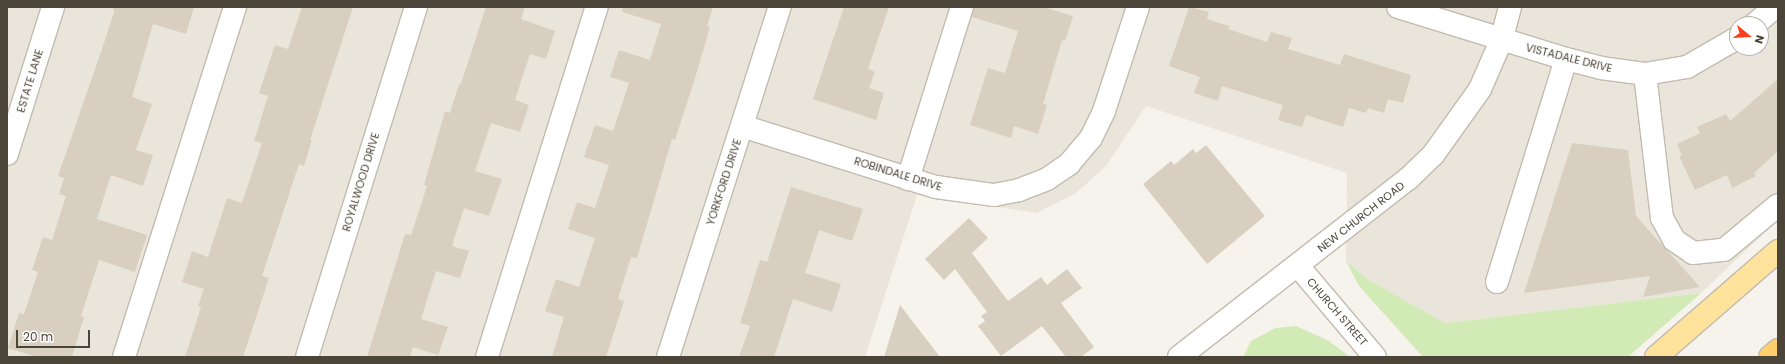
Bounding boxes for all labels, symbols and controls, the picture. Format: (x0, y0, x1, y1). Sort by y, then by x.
north arrow (1729, 16, 1769, 56)
text: N (1751, 33, 1768, 46)
street label: VISTADALE DRIVE (1524, 41, 1614, 75)
street label: ESTATE LANE (14, 48, 46, 114)
street label: ROYALWOOD DRIVE (340, 131, 382, 233)
street label: YORKFORD DRIVE (704, 137, 744, 227)
street label: ROBINDALE DRIVE (852, 154, 944, 194)
street label: NEW CHURCH ROAD (1315, 179, 1407, 255)
street label: CHURCH STREET (1304, 275, 1370, 349)
scale bar (18, 322, 92, 348)
text: 20 m (23, 328, 53, 345)

